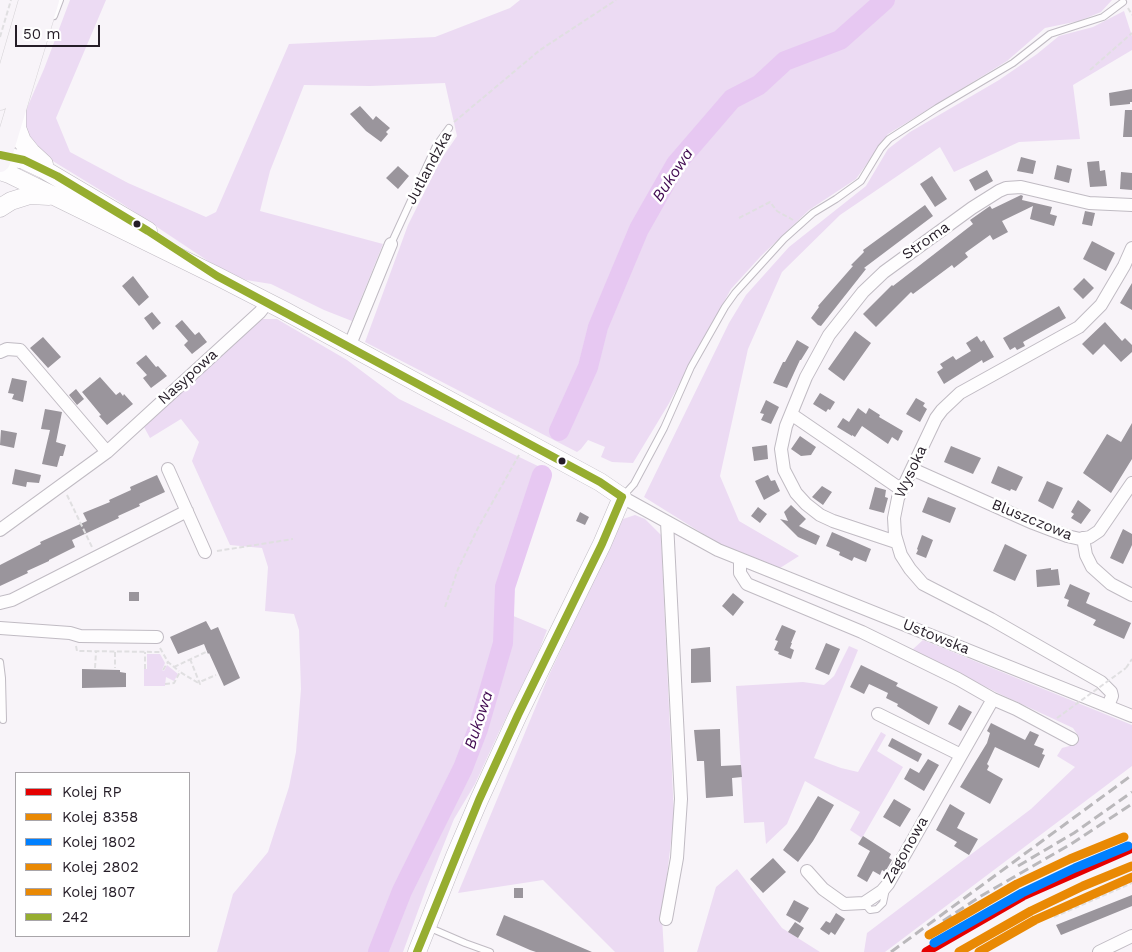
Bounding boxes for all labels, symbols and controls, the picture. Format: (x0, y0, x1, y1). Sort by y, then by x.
scale bar (18, 15, 102, 47)
text: 50 m (23, 25, 60, 43)
street label: Jutlandzka (402, 128, 456, 208)
water label: Bukowa (648, 145, 698, 205)
street label: Stroma (899, 218, 953, 264)
unlabelled marker (132, 219, 142, 229)
street label: Nasypowa (155, 346, 221, 408)
street label: Wysoka (891, 443, 931, 501)
unlabelled marker (557, 456, 567, 466)
street label: Bluszczowa (989, 496, 1075, 544)
street label: Ustowska (900, 615, 972, 659)
water label: Bukowa (461, 689, 497, 751)
legend (15, 772, 190, 937)
text: Kolej RP (62, 783, 122, 801)
text: Kolej 8358 (62, 808, 138, 826)
street label: Zagonowa (880, 814, 932, 886)
text: Kolej 1802 (62, 833, 135, 851)
text: Kolej 2802 (62, 858, 139, 876)
text: Kolej 1807 (62, 883, 135, 901)
text: 242 (62, 908, 88, 926)

